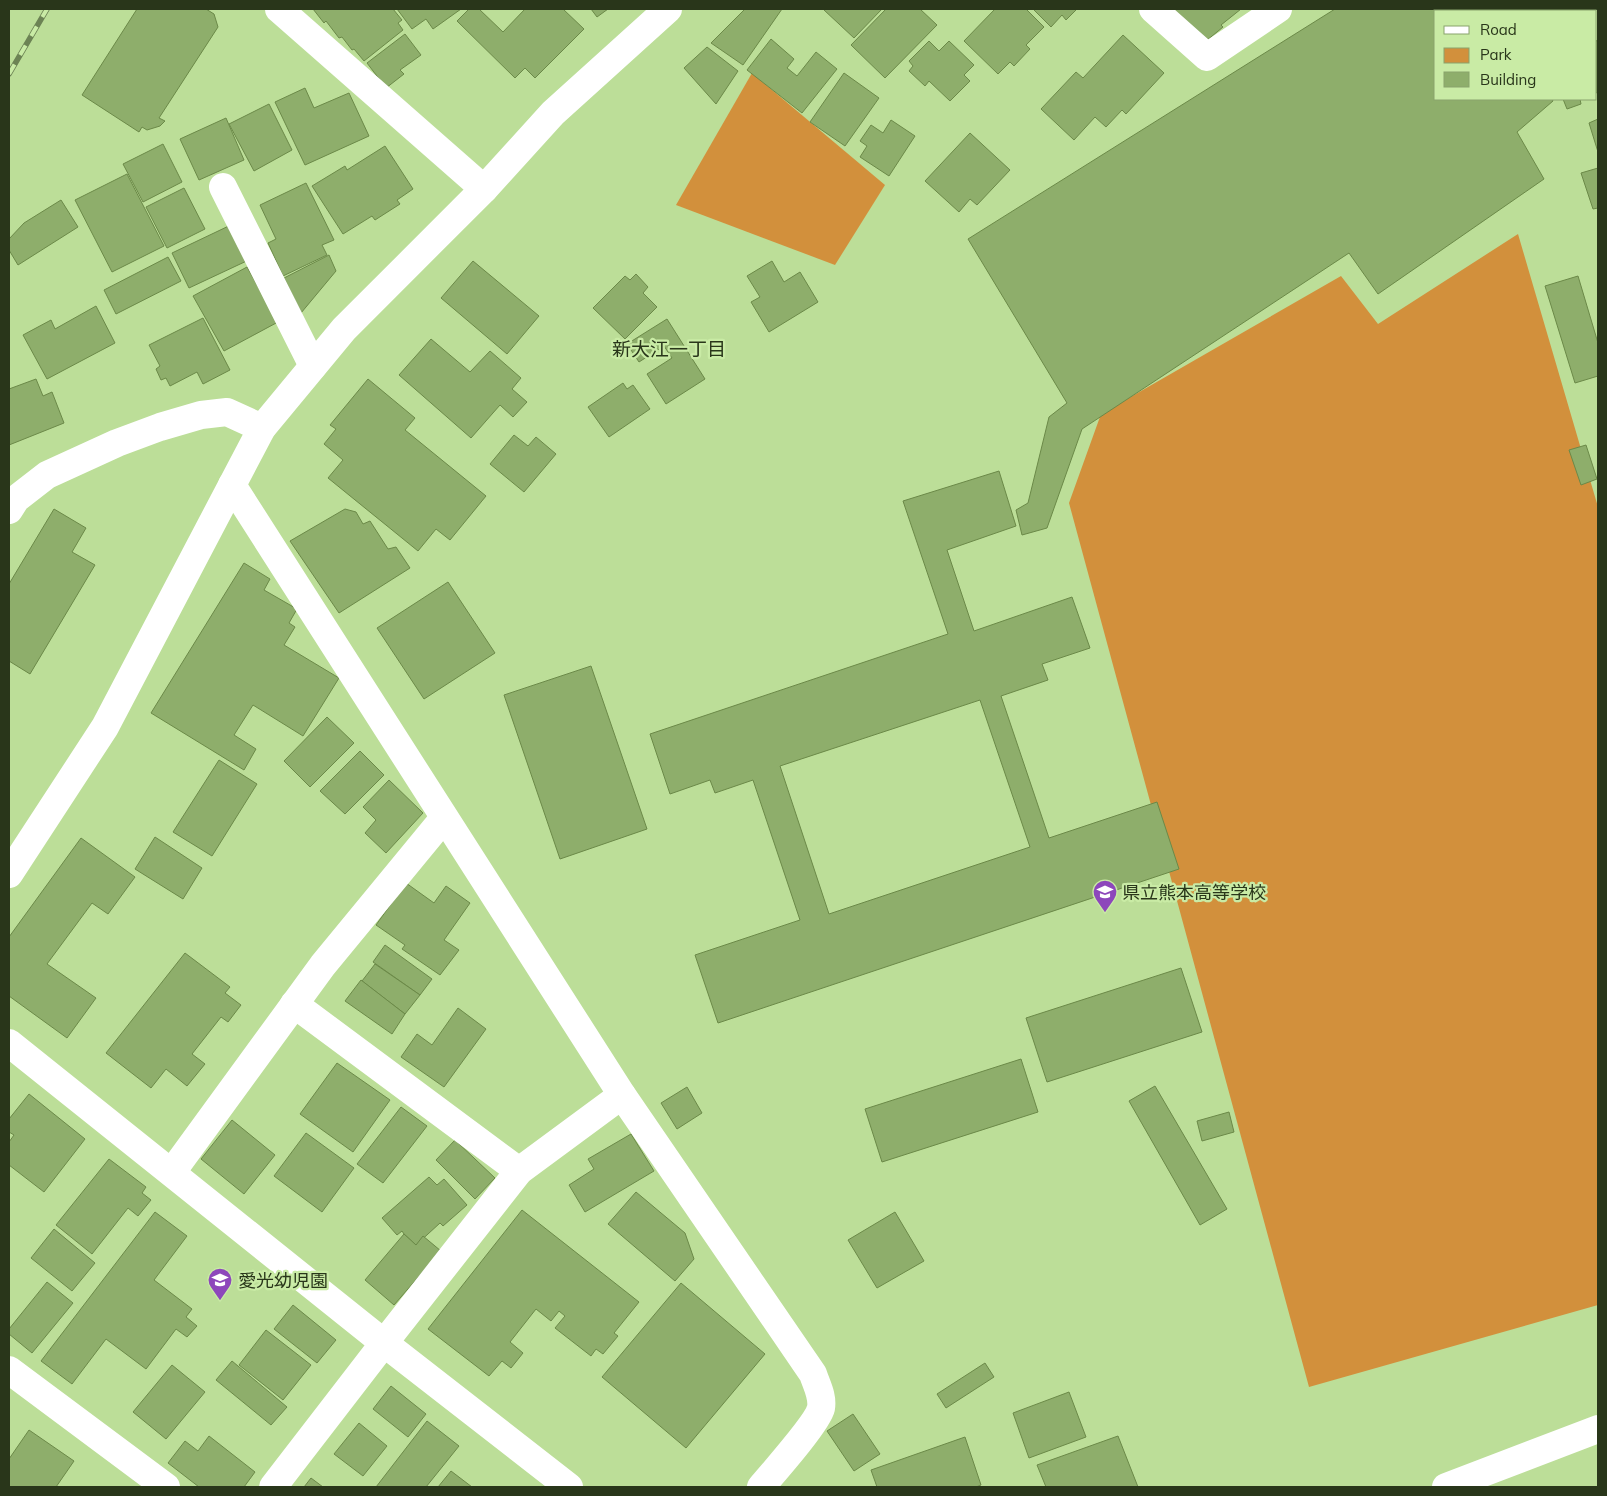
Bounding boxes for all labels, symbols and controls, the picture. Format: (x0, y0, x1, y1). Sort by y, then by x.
legend (1434, 10, 1597, 100)
text: Road (1480, 20, 1517, 39)
text: Park (1480, 45, 1512, 64)
text: Building (1480, 70, 1536, 89)
district label: 新大江一丁目 (612, 337, 726, 361)
school or university icon: 県立熊本高等学校 (1092, 879, 1118, 913)
place label: 県立熊本高等学校 (1122, 881, 1266, 904)
school or university icon: 愛光幼児園 (207, 1267, 233, 1301)
place label: 愛光幼児園 (238, 1269, 328, 1292)

